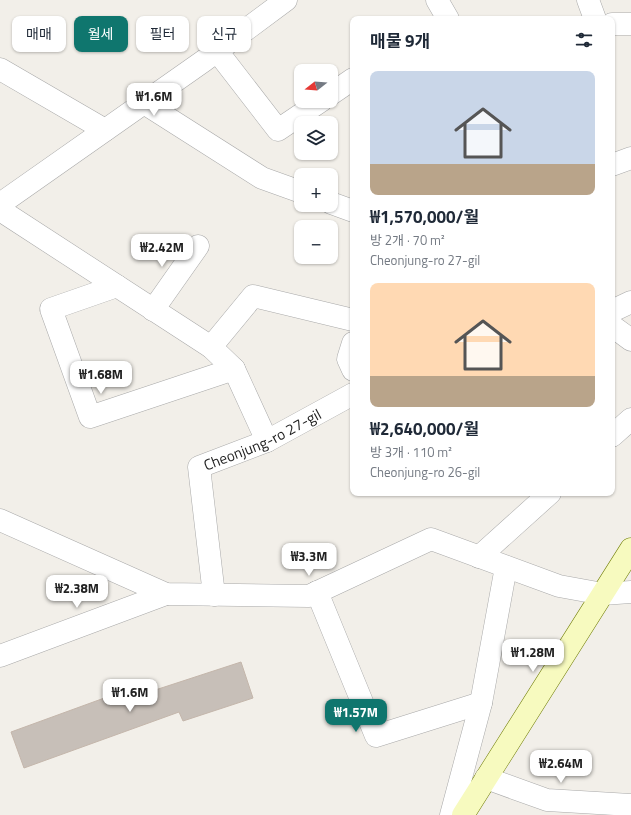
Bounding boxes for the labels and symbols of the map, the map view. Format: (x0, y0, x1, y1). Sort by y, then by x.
north arrow (294, 64, 338, 108)
pin: ₩1.6M (126, 83, 182, 117)
pin: ₩2.42M (129, 234, 195, 268)
pin: ₩1.68M (68, 361, 134, 395)
street label: Cheonjung-ro 27-gil (200, 402, 325, 476)
pin: ₩3.3M (281, 543, 337, 577)
pin: ₩2.38M (44, 575, 110, 609)
pin: ₩1.28M (500, 639, 566, 673)
pin: ₩1.6M (102, 679, 158, 713)
pin: ₩1.57M (323, 699, 389, 733)
pin: ₩2.64M (528, 750, 594, 784)

